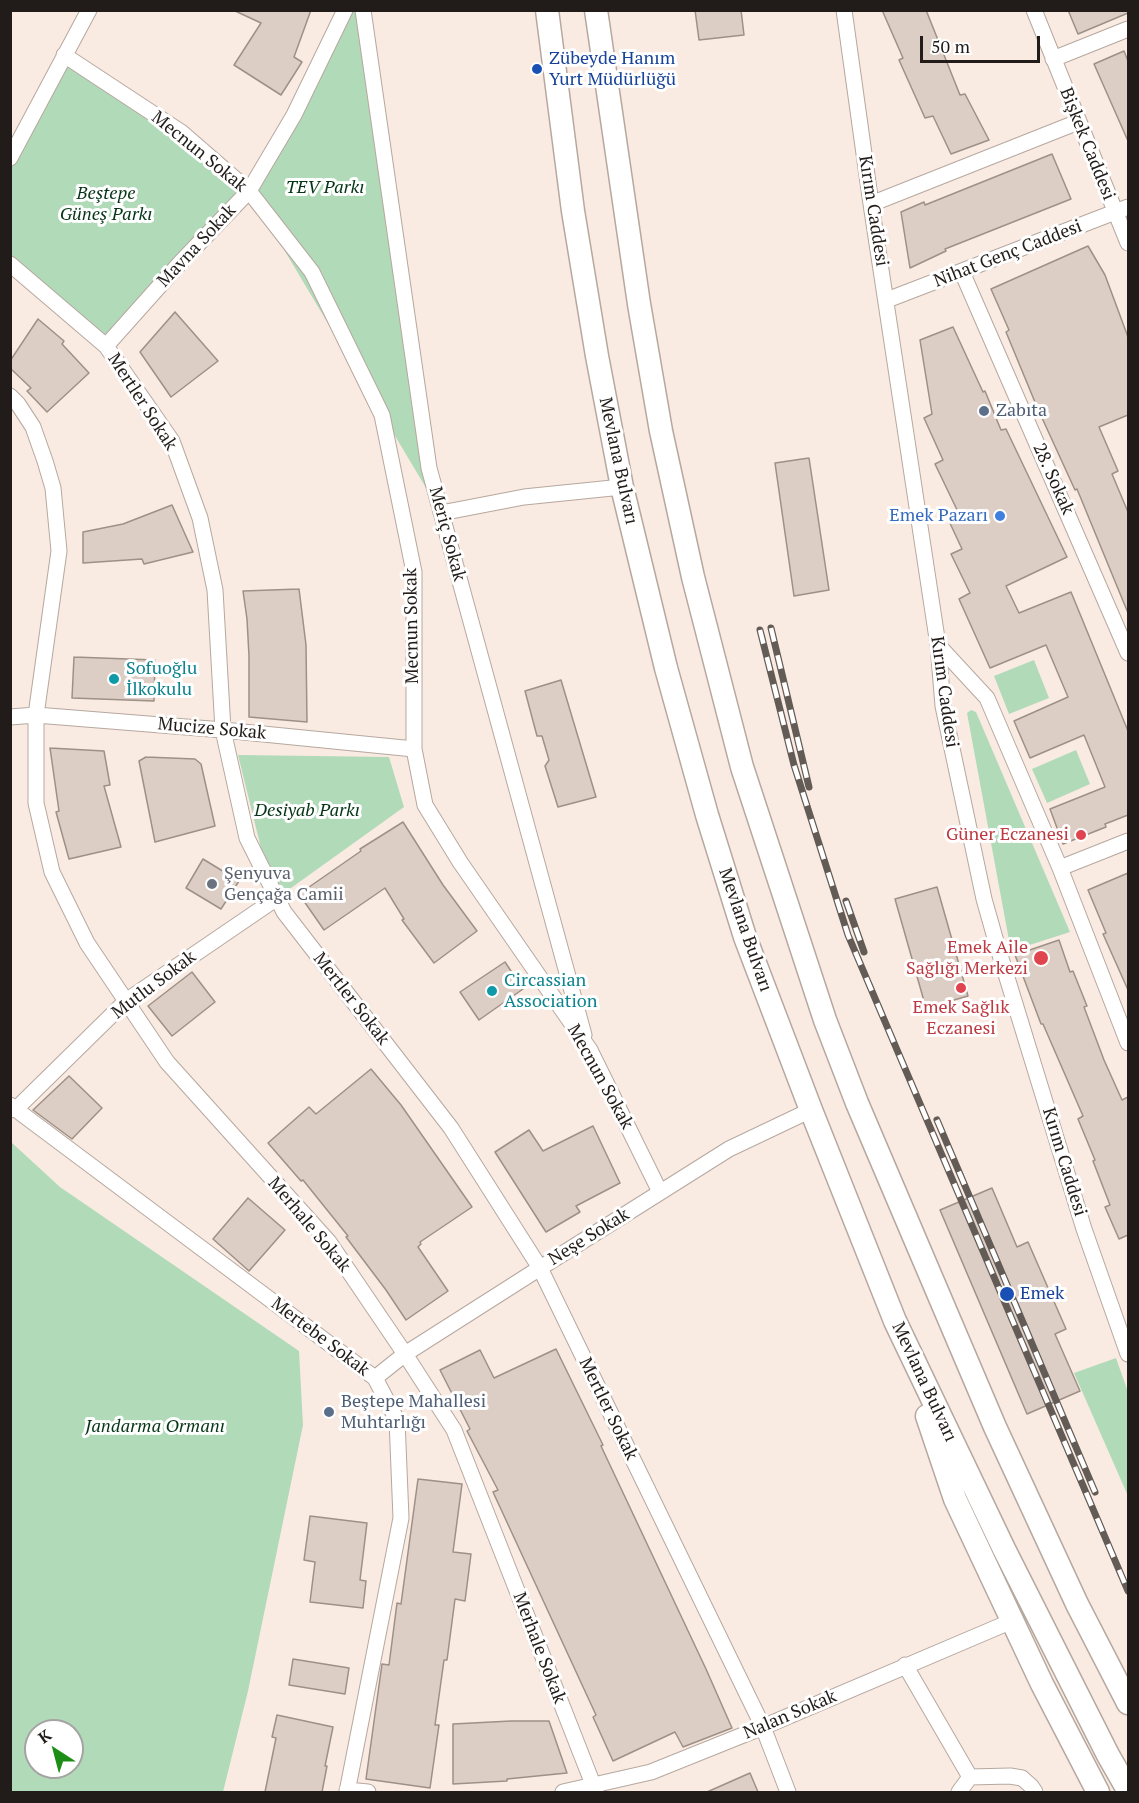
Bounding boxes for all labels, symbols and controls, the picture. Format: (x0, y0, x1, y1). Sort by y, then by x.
scale bar (923, 24, 1043, 62)
text: 50 m (931, 34, 970, 58)
place label: Zübeyde Hanım Yurt Müdürlüğü (549, 48, 676, 90)
marker: Zübeyde Hanım Yurt Müdürlüğü (530, 62, 544, 76)
street label: Bişkek Caddesi (1055, 85, 1119, 203)
street label: Mecnun Sokak (147, 107, 251, 197)
street label: Kırım Caddesi (854, 154, 892, 268)
park label: TEV Parkı (286, 177, 364, 199)
park label: Beştepe Güneş Parkı (60, 183, 152, 226)
street label: Mavna Sokak (153, 200, 241, 292)
street label: Nihat Genç Caddesi (931, 216, 1085, 292)
street label: Mertler Sokak (103, 349, 181, 455)
street label: Mevlana Bulvarı (594, 395, 642, 527)
place label: Zabıta (996, 400, 1047, 422)
marker: Zabıta (977, 404, 991, 418)
street label: 28. Sokak (1028, 440, 1078, 518)
street label: Meriç Sokak (424, 484, 470, 584)
place label: Emek Pazarı (889, 505, 988, 527)
marker: Emek Pazarı (993, 509, 1007, 523)
street label: Mecnun Sokak (400, 568, 424, 684)
street label: Kırım Caddesi (925, 635, 963, 749)
place label: Sofuoğlu İlkokulu (126, 658, 197, 700)
marker: Sofuoğlu İlkokulu (107, 672, 121, 686)
street label: Mucize Sokak (157, 713, 267, 745)
park label: Desiyab Parkı (254, 800, 360, 822)
place label: Güner Eczanesi (946, 824, 1069, 846)
marker: Güner Eczanesi (1074, 828, 1088, 842)
place label: Şenyuva Gençağa Camii (224, 863, 344, 906)
street label: Mevlana Bulvarı (714, 865, 776, 995)
marker: Şenyuva Gençağa Camii (205, 877, 219, 891)
place label: Emek Aile Sağlığı Merkezi (906, 937, 1028, 980)
street label: Mutlu Sokak (108, 946, 200, 1024)
street label: Mertler Sokak (308, 949, 394, 1049)
marker: Emek Aile Sağlığı Merkezi (1032, 949, 1050, 967)
place label: Circassian Association (504, 970, 597, 1012)
marker: Emek Sağlık Eczanesi (954, 981, 968, 995)
marker: Circassian Association (485, 984, 499, 998)
place label: Emek Sağlık Eczanesi (912, 997, 1010, 1040)
street label: Mecnun Sokak (562, 1021, 638, 1133)
street label: Kırım Caddesi (1037, 1105, 1091, 1219)
street label: Merhale Sokak (263, 1173, 355, 1277)
street label: Neşe Sokak (545, 1204, 633, 1270)
place label: Emek (1020, 1283, 1064, 1305)
marker: Emek (998, 1285, 1016, 1303)
street label: Mertebe Sokak (266, 1293, 374, 1381)
street label: Mevlana Bulvarı (887, 1319, 961, 1445)
street label: Mertler Sokak (574, 1354, 642, 1464)
place label: Beştepe Mahallesi Muhtarlığı (341, 1391, 486, 1434)
marker: Beştepe Mahallesi Muhtarlığı (322, 1405, 336, 1419)
park label: Jandarma Ormanı (85, 1416, 225, 1438)
street label: Merhale Sokak (508, 1589, 570, 1707)
street label: Nalan Sokak (740, 1686, 840, 1744)
north arrow (24, 1719, 84, 1779)
text: K (34, 1724, 56, 1748)

